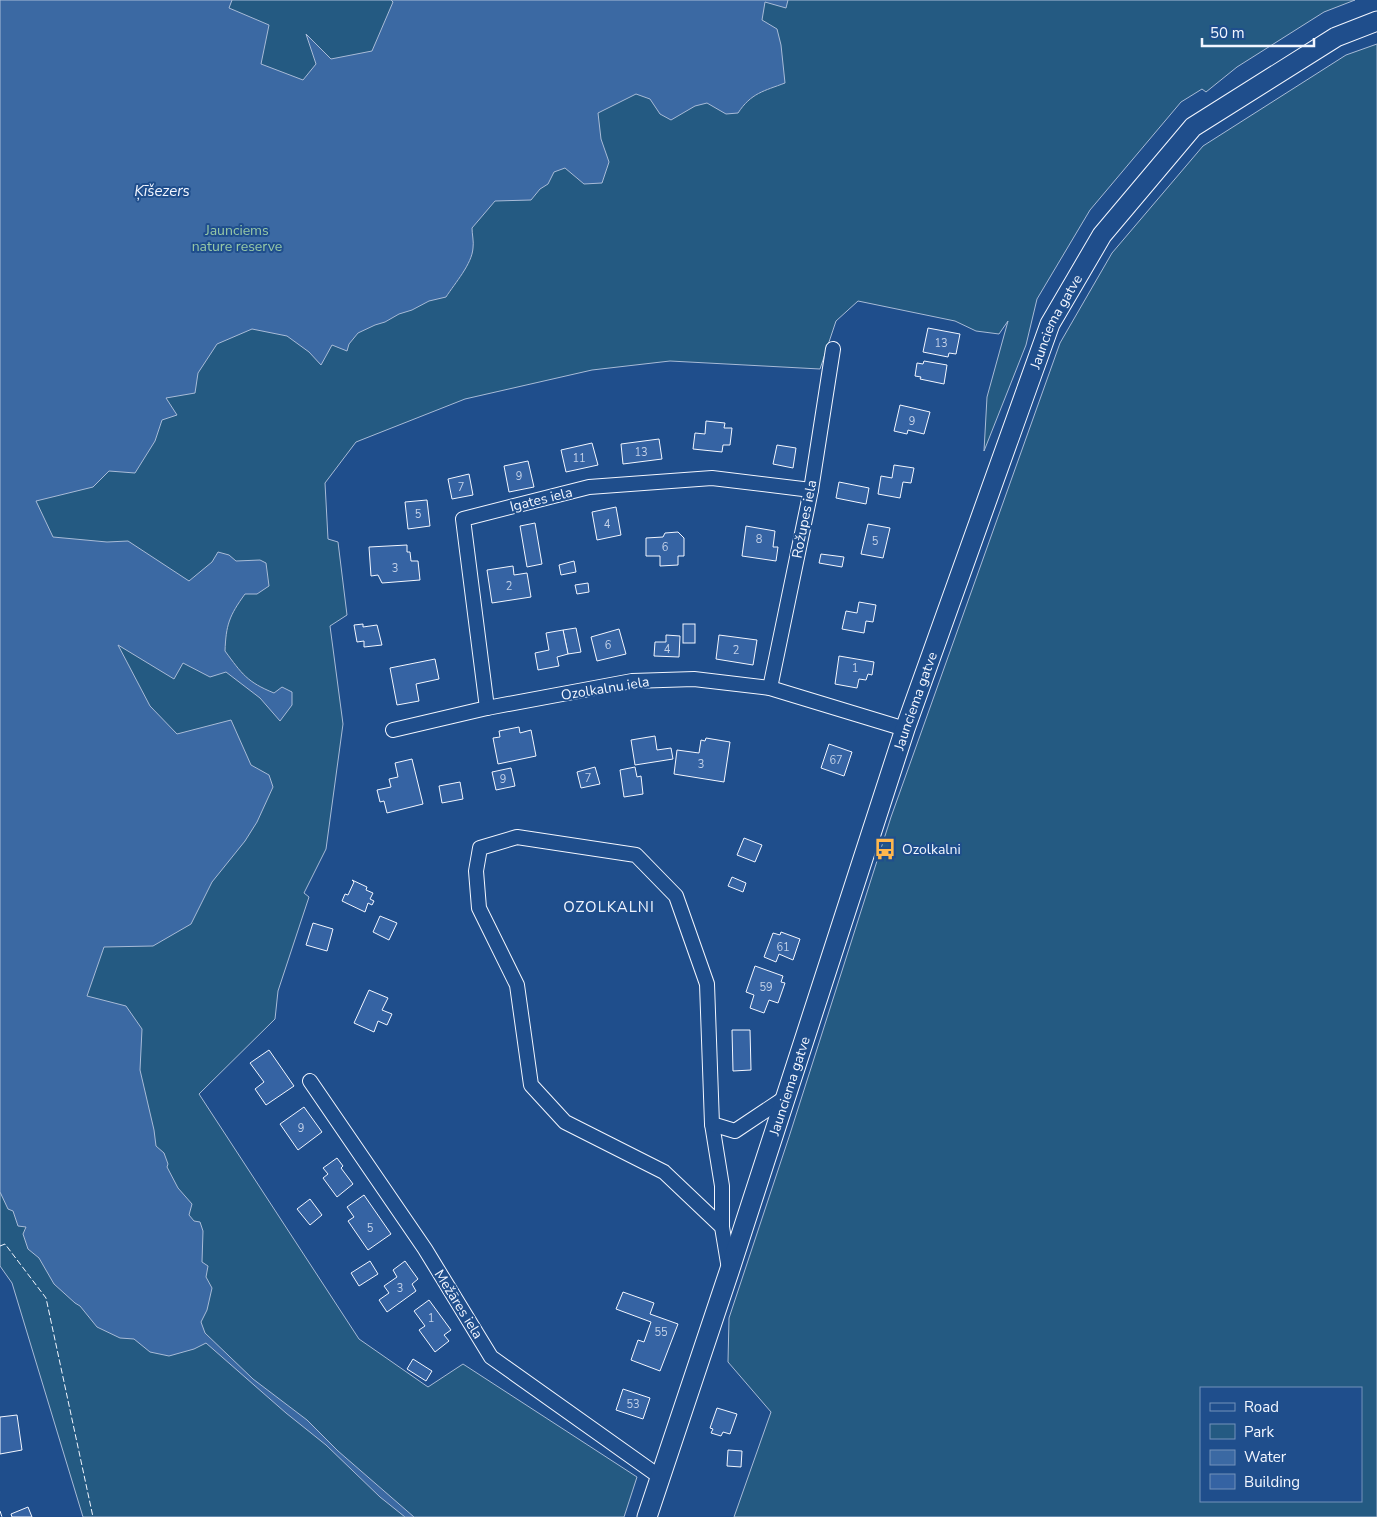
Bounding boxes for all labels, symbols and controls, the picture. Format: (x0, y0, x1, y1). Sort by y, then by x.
scale bar (1202, 15, 1314, 47)
text: 50 m (1210, 23, 1245, 43)
water label: Ķīšezers (134, 181, 190, 201)
park label: Jaunciems nature reserve (192, 221, 282, 256)
street label: Jaunciema gatve (1025, 271, 1087, 373)
house number: 13 (934, 336, 948, 351)
house number: 9 (909, 414, 915, 429)
house number: 13 (634, 445, 648, 460)
house number: 11 (572, 451, 586, 466)
house number: 9 (516, 469, 522, 484)
street label: Rožupes iela (788, 478, 821, 560)
house number: 7 (458, 480, 464, 495)
street label: Igates iela (508, 483, 575, 516)
house number: 5 (415, 507, 422, 522)
house number: 4 (604, 517, 611, 532)
house number: 8 (756, 532, 763, 547)
house number: 5 (872, 534, 879, 549)
house number: 6 (662, 540, 669, 555)
house number: 3 (392, 561, 398, 576)
house number: 2 (506, 579, 512, 594)
house number: 6 (605, 638, 612, 653)
house number: 4 (664, 642, 671, 657)
house number: 2 (733, 643, 739, 658)
street label: Jaunciema gatve (889, 649, 942, 754)
house number: 1 (852, 661, 858, 676)
street label: Ozolkalnu iela (560, 672, 651, 705)
house number: 67 (829, 753, 843, 768)
house number: 3 (698, 757, 704, 772)
house number: 7 (585, 771, 591, 786)
house number: 9 (500, 772, 506, 787)
bus stop icon: Ozolkalni (872, 836, 898, 862)
place label: Ozolkalni (902, 840, 961, 859)
district label: OZOLKALNI (563, 897, 655, 917)
house number: 61 (776, 940, 790, 955)
house number: 59 (759, 980, 773, 995)
street label: Jaunciema gatve (765, 1034, 815, 1139)
house number: 9 (298, 1121, 304, 1136)
house number: 5 (367, 1221, 374, 1236)
street label: Mežāres iela (430, 1266, 487, 1342)
house number: 3 (397, 1281, 403, 1296)
house number: 1 (428, 1311, 434, 1326)
house number: 55 (654, 1325, 668, 1340)
legend (1200, 1387, 1362, 1502)
house number: 53 (626, 1397, 640, 1412)
text: Road (1244, 1397, 1279, 1417)
text: Park (1244, 1422, 1274, 1442)
text: Water (1244, 1447, 1287, 1467)
text: Building (1244, 1472, 1300, 1492)

